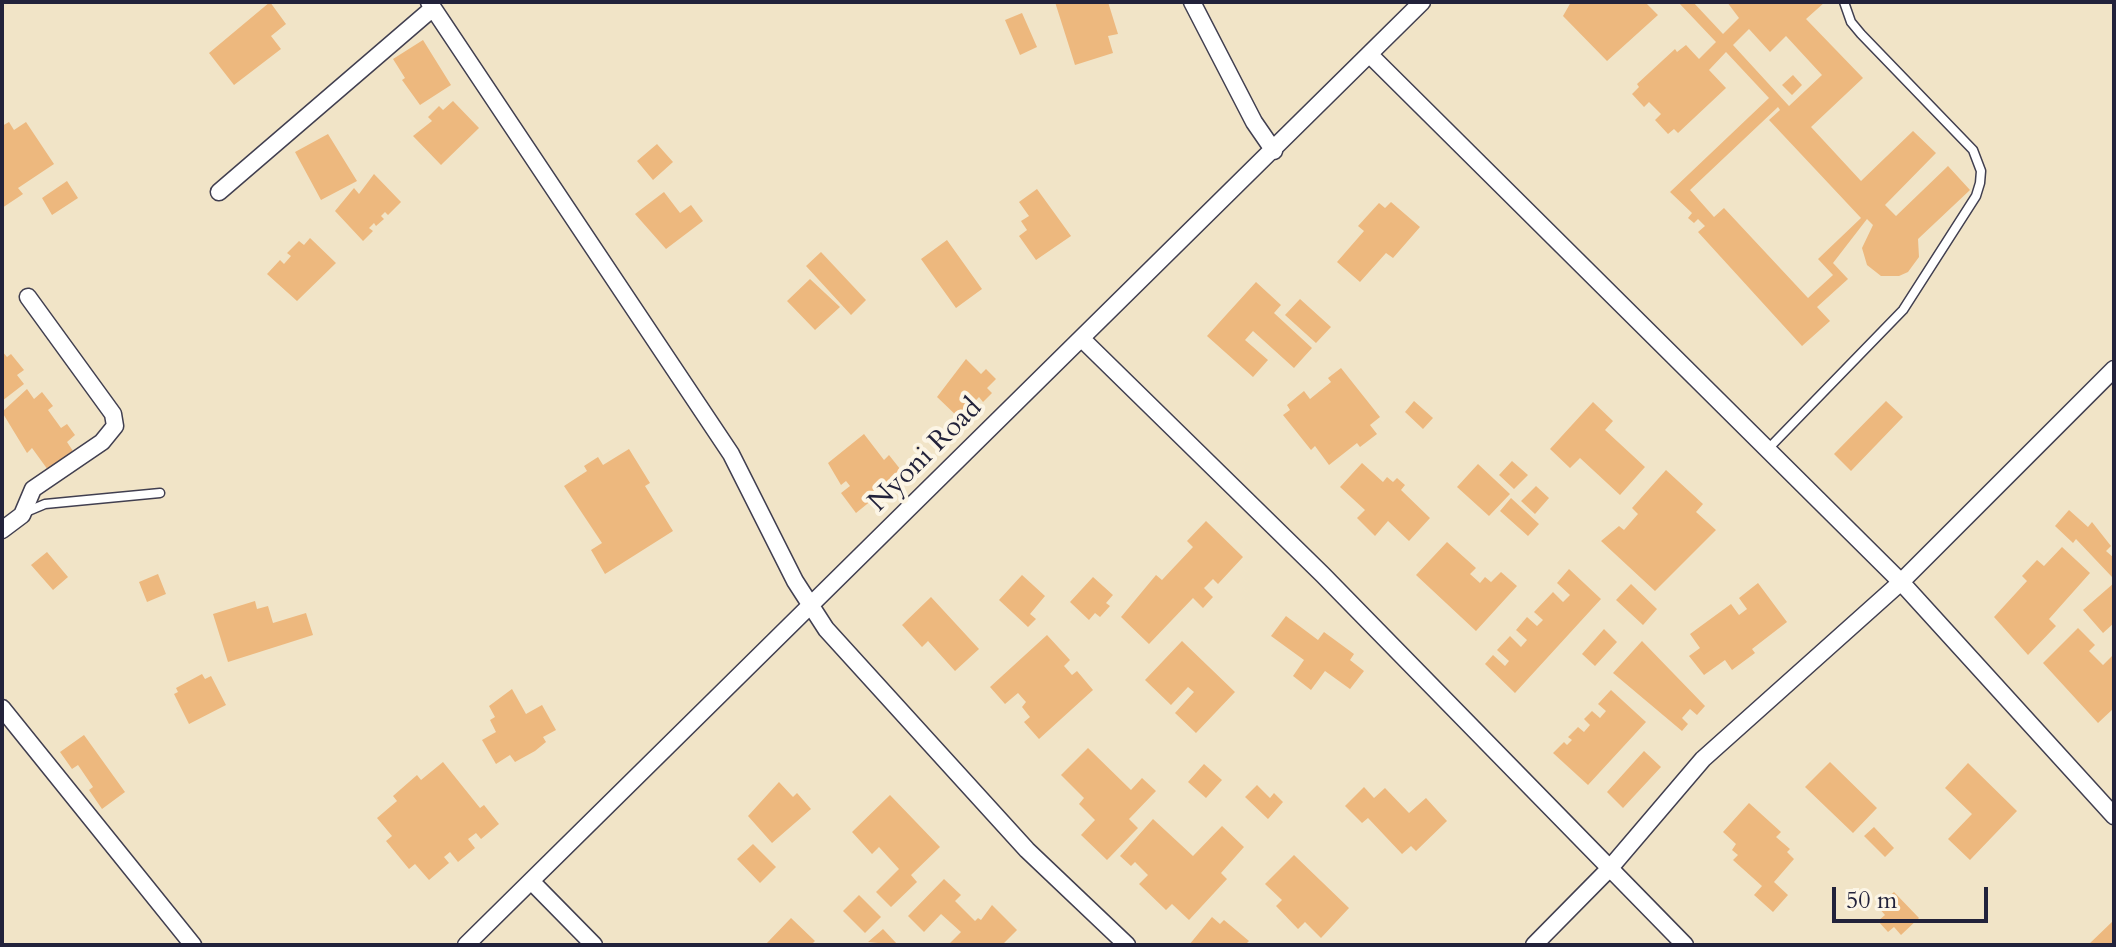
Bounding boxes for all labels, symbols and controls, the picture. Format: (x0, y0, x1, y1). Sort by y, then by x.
street label: Nyoni Road (862, 392, 990, 520)
scale bar (1836, 871, 1992, 921)
text: 50 m (1846, 884, 1897, 917)

